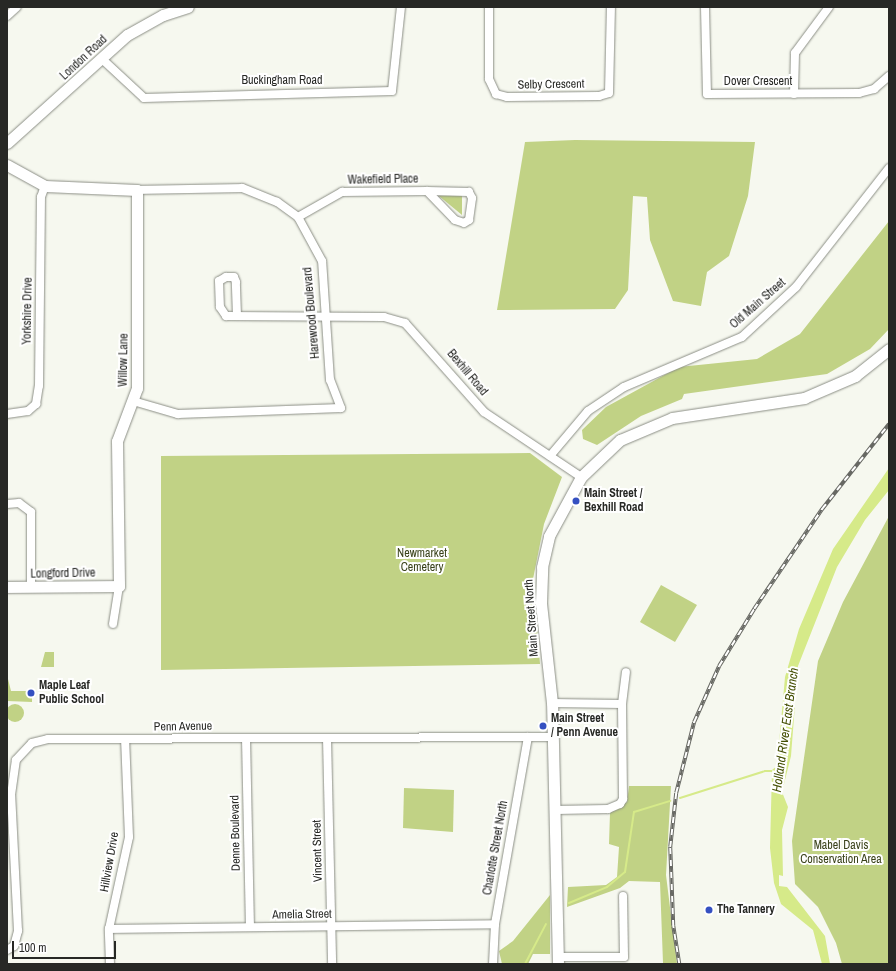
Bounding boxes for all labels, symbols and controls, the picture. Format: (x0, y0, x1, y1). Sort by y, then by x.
street label: London Road (57, 33, 111, 83)
street label: Buckingham Road (242, 74, 322, 88)
street label: Dover Crescent (724, 75, 792, 89)
street label: Selby Crescent (518, 77, 584, 93)
street label: Wakefield Place (348, 172, 418, 188)
street label: Harewood Boulevard (301, 267, 323, 359)
street label: Old Main Street (727, 276, 789, 332)
street label: Yorkshire Drive (20, 277, 36, 345)
street label: Willow Lane (116, 333, 132, 387)
street label: Bexhill Road (444, 347, 490, 399)
place label: Main Street / Bexhill Road (584, 487, 644, 515)
marker: Main Street / Bexhill Road (571, 496, 581, 506)
park label: Newmarket Cemetery (397, 547, 447, 575)
street label: Longford Drive (30, 566, 96, 582)
street label: Main Street North (522, 579, 542, 657)
water label: Holland River East Branch (770, 667, 802, 793)
place label: Maple Leaf Public School (39, 679, 104, 707)
marker: Maple Leaf Public School (26, 688, 36, 698)
place label: Main Street / Penn Avenue (551, 712, 618, 740)
street label: Penn Avenue (153, 719, 213, 735)
marker: Main Street / Penn Avenue (538, 721, 548, 731)
street label: Denne Boulevard (228, 795, 244, 871)
street label: Charlotte Street North (481, 800, 511, 896)
street label: Vincent Street (310, 820, 326, 882)
street label: Hillview Drive (98, 831, 122, 893)
park label: Mabel Davis Conservation Area (800, 839, 882, 867)
place label: The Tannery (717, 903, 775, 917)
marker: The Tannery (704, 905, 714, 915)
street label: Amelia Street (272, 907, 332, 923)
scale bar (14, 933, 118, 959)
text: 100 m (19, 940, 46, 956)

